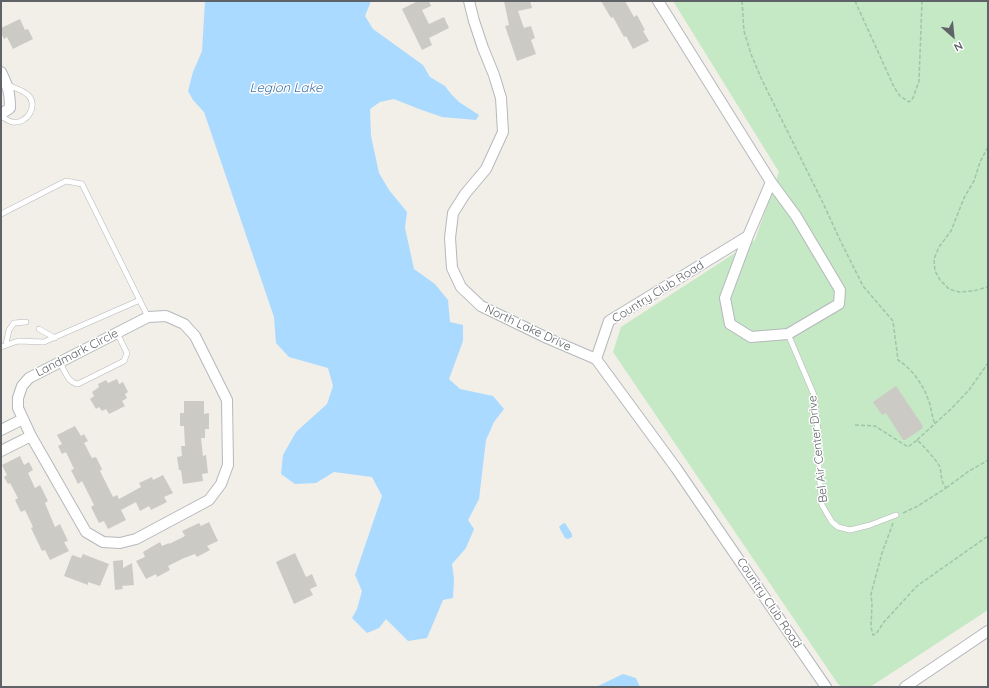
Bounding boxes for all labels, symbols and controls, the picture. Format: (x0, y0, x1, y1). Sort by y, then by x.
north arrow (933, 16, 973, 56)
text: N (952, 39, 965, 55)
water label: Legion Lake (250, 80, 322, 96)
street label: Country Club Road (610, 258, 706, 326)
street label: North Lake Drive (483, 302, 573, 354)
street label: Landmark Circle (33, 326, 121, 380)
street label: Bel Air Center Drive (805, 395, 831, 503)
street label: Country Club Road (734, 555, 804, 651)

